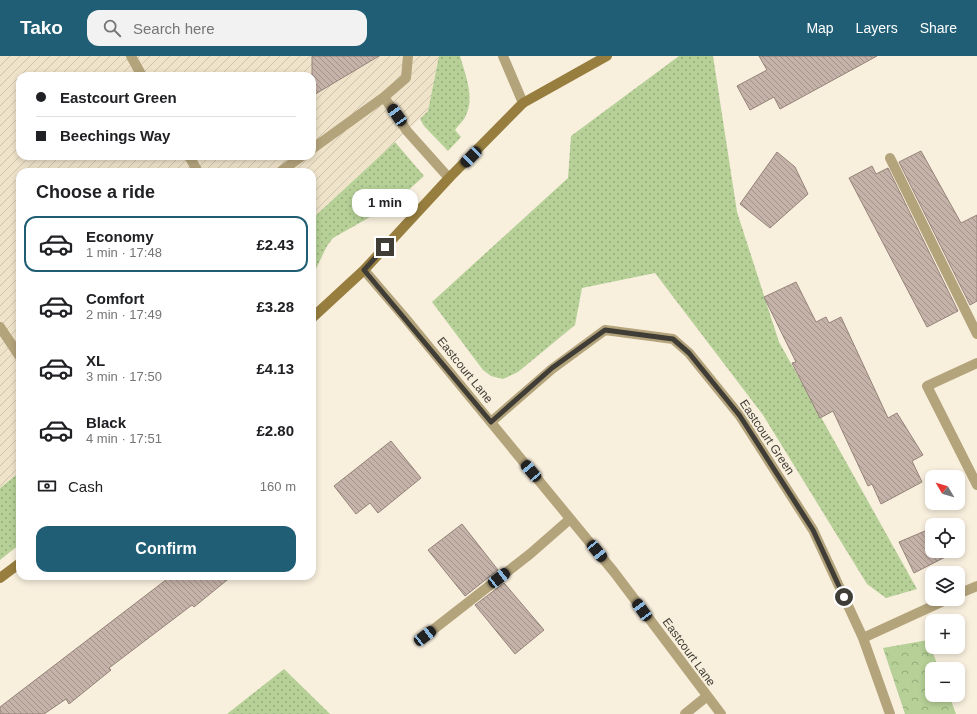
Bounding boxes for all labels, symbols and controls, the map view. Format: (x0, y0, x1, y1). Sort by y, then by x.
search box (87, 10, 367, 46)
text: Tako (20, 17, 63, 38)
icon: search (101, 17, 123, 39)
text: Search here (133, 20, 215, 37)
text: Map (806, 20, 834, 36)
text: Layers (856, 20, 898, 36)
text: Share (920, 20, 957, 36)
text: Eastcourt Green (60, 89, 177, 106)
car (385, 102, 409, 128)
text: Beechings Way (60, 127, 170, 144)
car (458, 144, 484, 170)
text: Choose a ride (36, 182, 155, 202)
callout: 1 min (352, 189, 418, 217)
text: 1 min (368, 195, 402, 210)
icon: car (38, 226, 74, 262)
text: Economy (86, 228, 154, 245)
text: £2.43 (256, 236, 294, 253)
route end (376, 238, 394, 256)
text: 1 min · 17:48 (86, 245, 162, 260)
icon: car (38, 288, 74, 324)
text: Comfort (86, 290, 144, 307)
text: £3.28 (256, 298, 294, 315)
text: 2 min · 17:49 (86, 307, 162, 322)
street label: Eastcourt Lane (434, 334, 496, 406)
icon: car (38, 350, 74, 386)
text: XL (86, 352, 105, 369)
text: £4.13 (256, 360, 294, 377)
text: 3 min · 17:50 (86, 369, 162, 384)
street label: Eastcourt Green (737, 397, 797, 477)
icon: car (38, 412, 74, 448)
text: Black (86, 414, 126, 431)
text: £2.80 (256, 422, 294, 439)
text: 4 min · 17:51 (86, 431, 162, 446)
car (519, 458, 543, 484)
north arrow (925, 470, 965, 510)
map controls (925, 470, 965, 702)
icon: cash (36, 475, 58, 497)
text: Cash (68, 478, 103, 495)
text: 160 m (260, 479, 296, 494)
button: locate (925, 518, 965, 558)
button: Confirm (36, 526, 296, 572)
car (585, 538, 609, 564)
car (486, 566, 512, 590)
button: layers (925, 566, 965, 606)
route start (835, 588, 853, 606)
car (630, 597, 654, 623)
button: + (925, 614, 965, 654)
street label: Eastcourt Lane (660, 615, 719, 689)
car (412, 624, 438, 648)
button: − (925, 662, 965, 702)

